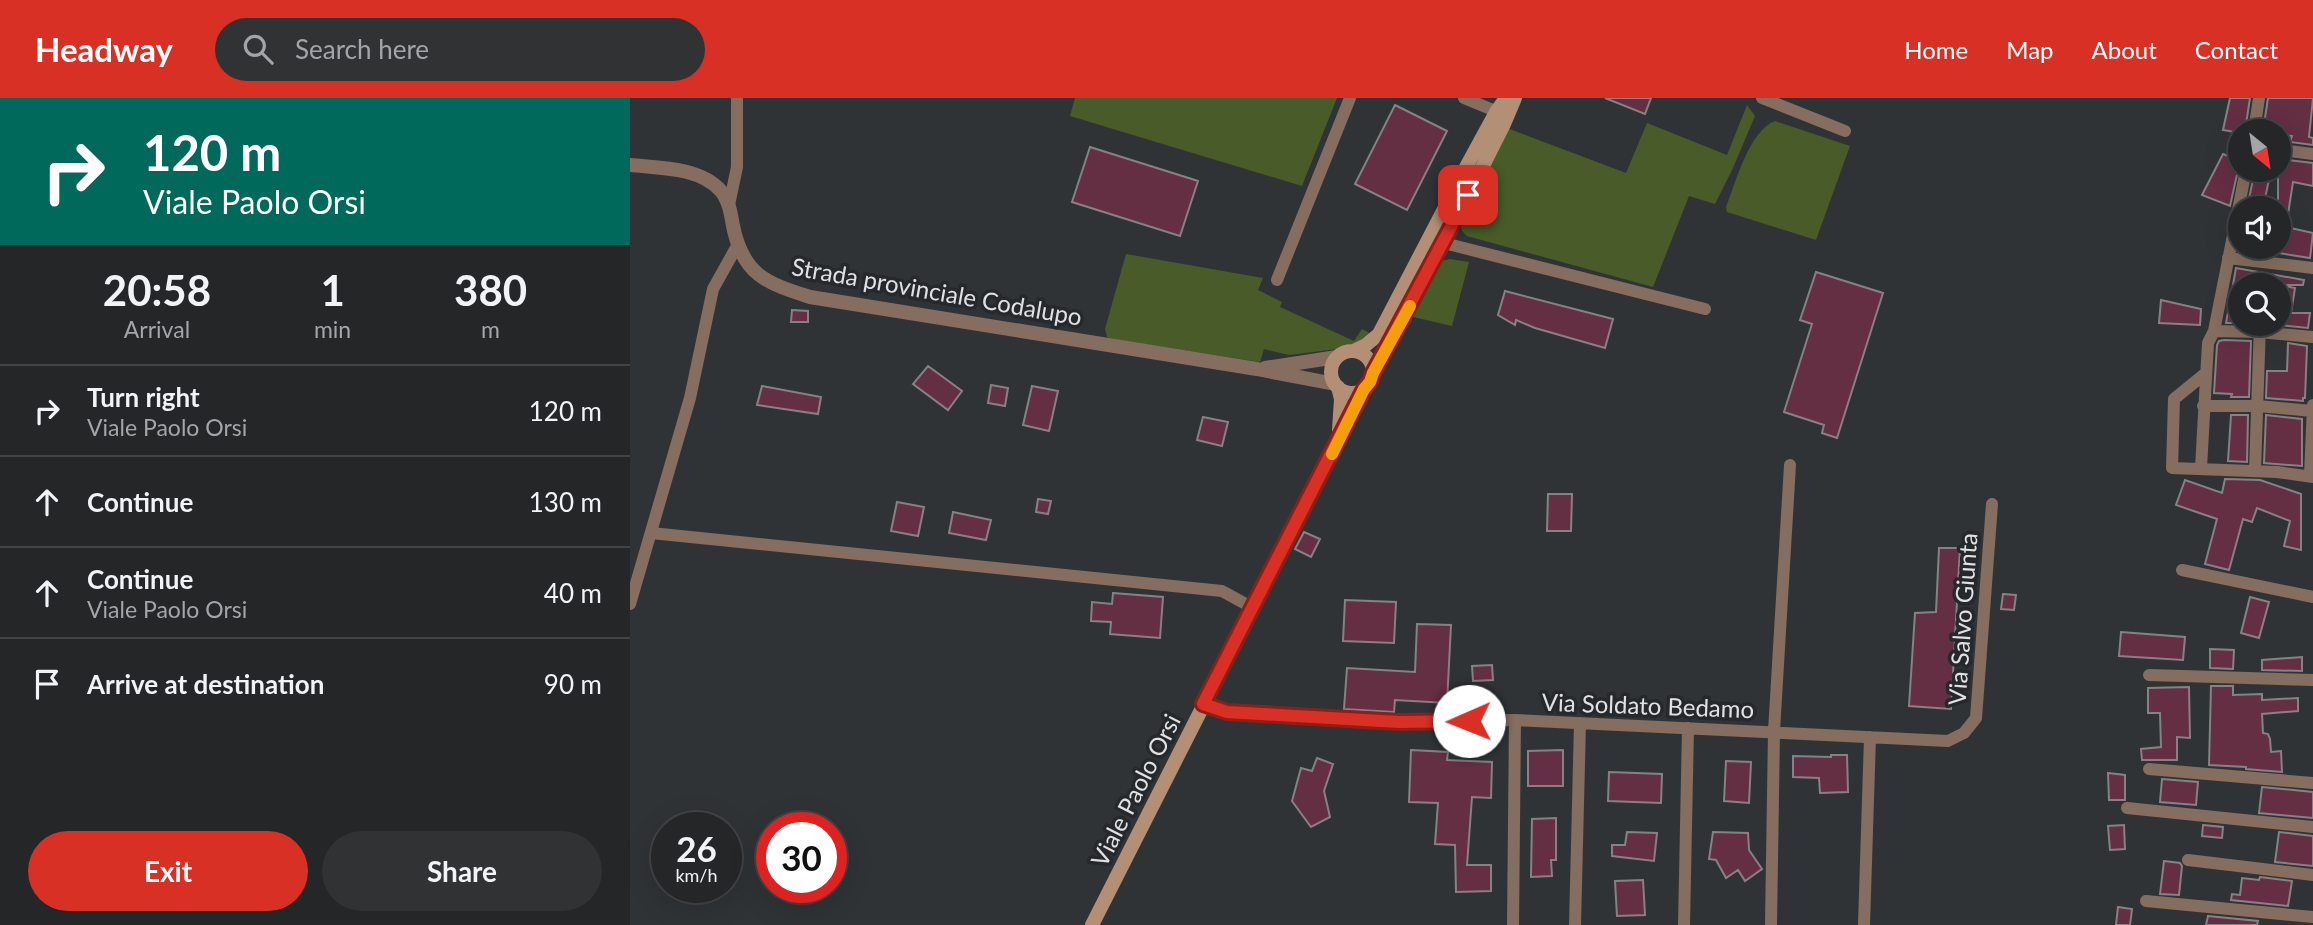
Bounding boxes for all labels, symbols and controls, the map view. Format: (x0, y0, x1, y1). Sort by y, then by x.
search box (215, 18, 705, 81)
text: Headway (35, 29, 173, 69)
icon: search (239, 30, 277, 68)
text: Search here (295, 33, 429, 65)
text: Home (1904, 35, 1968, 64)
text: Map (2006, 35, 2054, 64)
text: About (2092, 35, 2157, 64)
text: Contact (2195, 35, 2278, 64)
north arrow (2228, 119, 2291, 182)
map controls (2228, 119, 2291, 336)
text: 120 m (143, 123, 281, 181)
icon: right (28, 126, 119, 217)
pin (1438, 165, 1498, 225)
icon: arrive (1449, 176, 1487, 214)
text: Viale Paolo Orsi (143, 182, 366, 221)
button: sound (2228, 196, 2291, 259)
street label: Strada provinciale Codalupo (790, 251, 1084, 331)
text: 20:58 (103, 265, 211, 315)
text: 1 (320, 265, 345, 315)
text: 380 (454, 265, 527, 315)
button: search (2228, 273, 2291, 336)
text: Arrival (124, 315, 190, 343)
text: min (314, 315, 351, 343)
text: m (481, 315, 500, 343)
text: Turn right (87, 381, 200, 413)
icon: right (28, 392, 66, 430)
text: 120 m (529, 395, 602, 427)
text: Viale Paolo Orsi (87, 413, 247, 441)
icon: ahead (28, 483, 66, 521)
text: Continue (87, 486, 193, 518)
text: 130 m (529, 486, 602, 518)
street label: Via Salvo Giunta (1942, 532, 1982, 706)
text: Continue (87, 563, 193, 595)
icon: ahead (28, 574, 66, 612)
text: 40 m (544, 577, 602, 609)
text: Viale Paolo Orsi (87, 595, 247, 623)
icon: arrive (28, 665, 66, 703)
text: Arrive at destination (87, 668, 324, 700)
text: 90 m (544, 668, 602, 700)
position arrow (1432, 684, 1506, 758)
street label: Via Soldato Bedamo (1541, 687, 1755, 723)
street label: Viale Paolo Orsi (1084, 709, 1186, 871)
speed limit sign: 30 (756, 812, 847, 903)
text: 26 (676, 827, 717, 869)
button: Exit (28, 831, 308, 911)
button: Share (322, 831, 602, 911)
text: km/h (675, 864, 718, 886)

